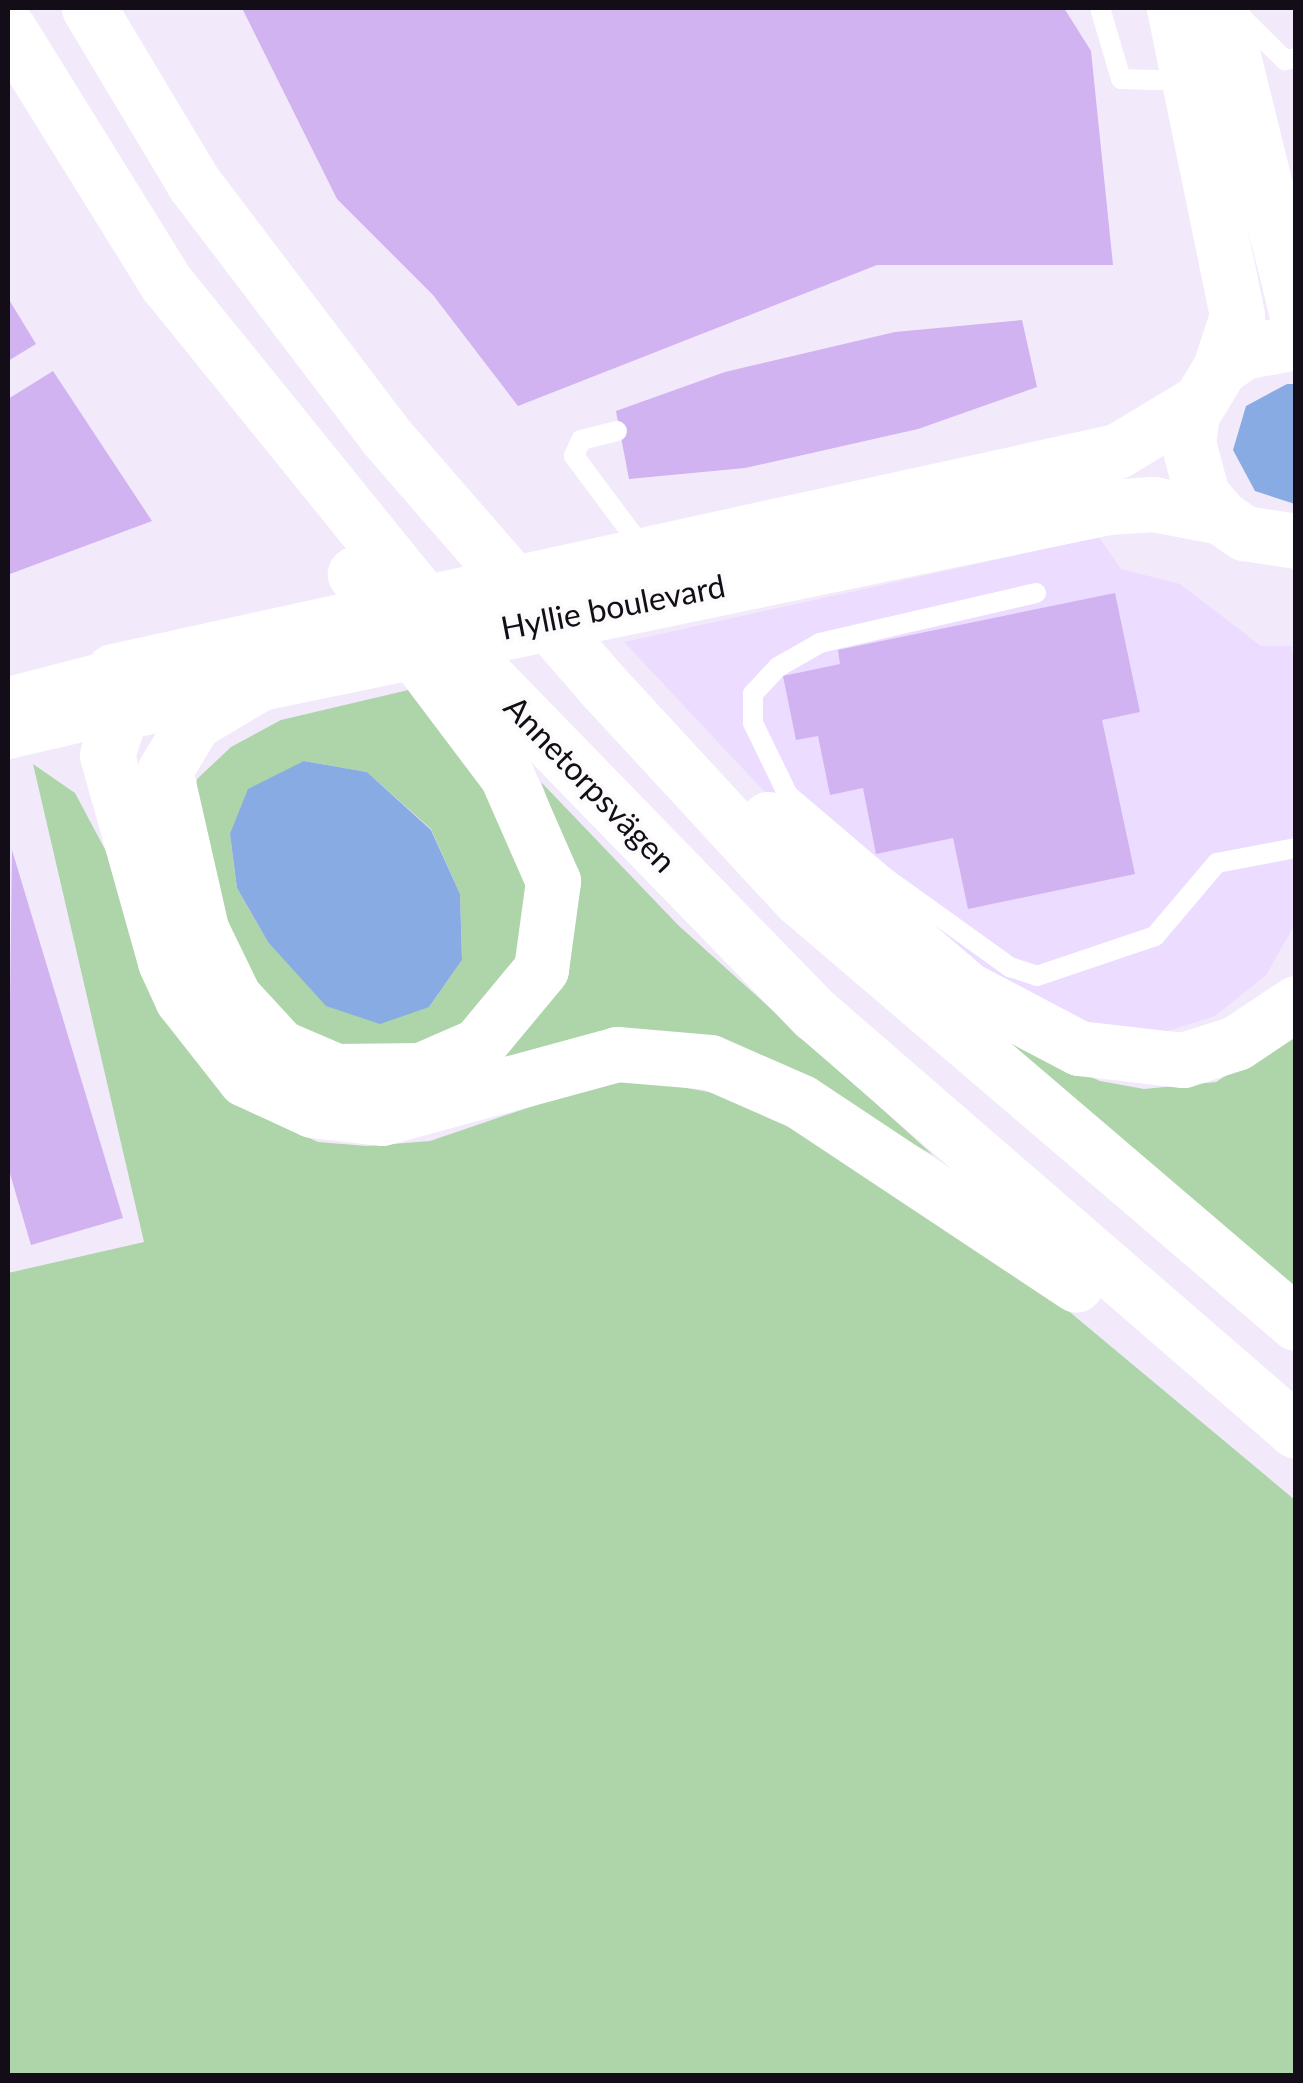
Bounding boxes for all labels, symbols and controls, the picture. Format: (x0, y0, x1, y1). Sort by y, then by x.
street label: Hyllie boulevard (498, 566, 728, 648)
street label: Annetorpsvägen (496, 688, 684, 880)

